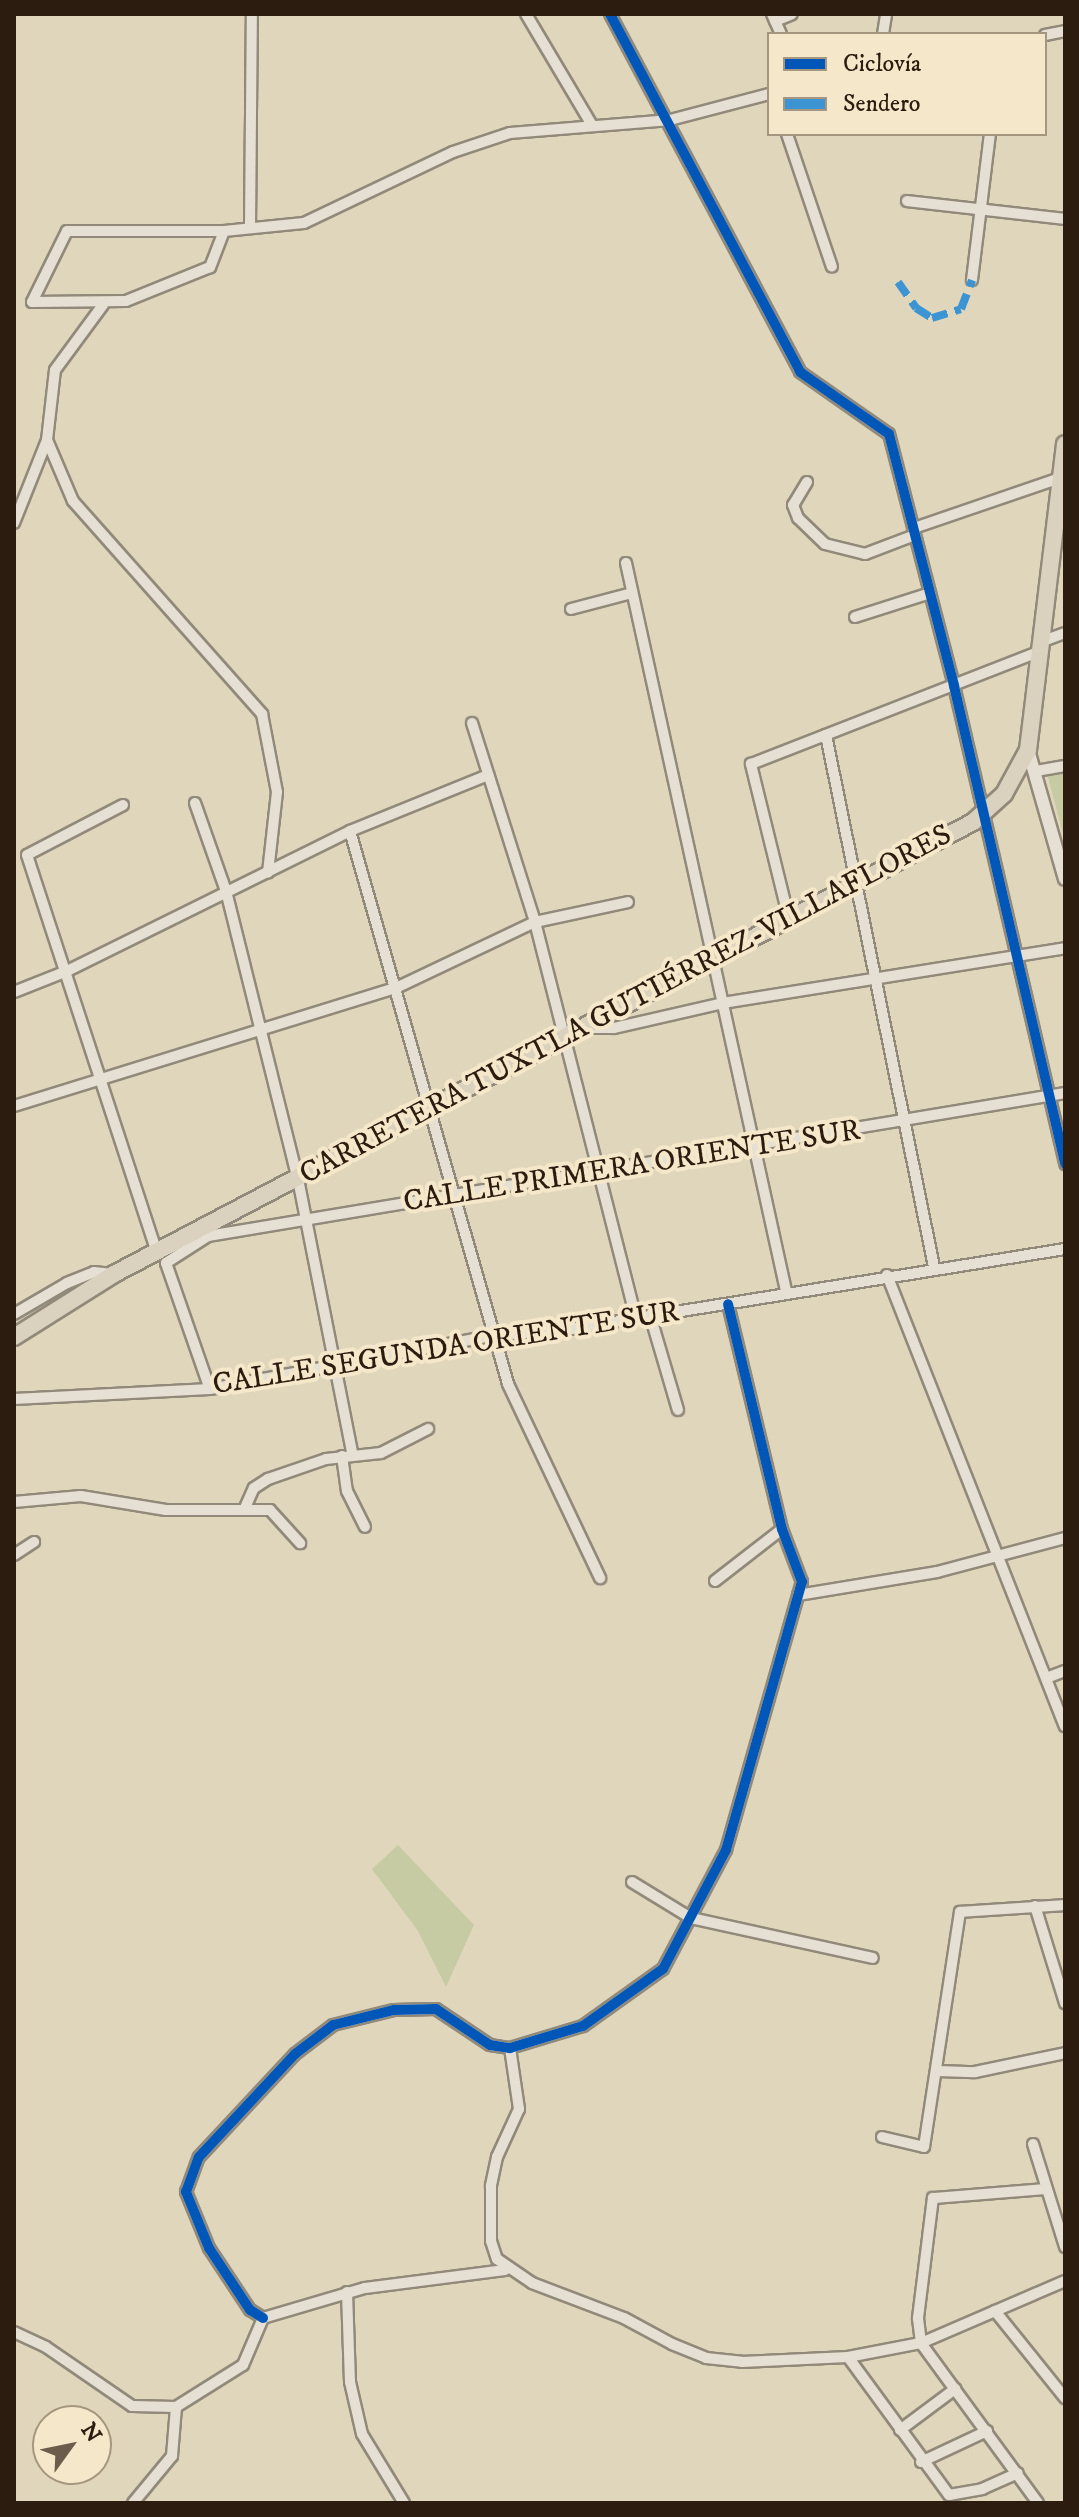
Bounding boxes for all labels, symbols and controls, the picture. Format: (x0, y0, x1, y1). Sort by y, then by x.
legend (767, 32, 1047, 136)
text: Ciclovía (843, 49, 921, 79)
text: Sendero (843, 89, 921, 119)
street label: CARRETERA TUXTLA GUTIÉRREZ-VILLAFLORES (294, 817, 958, 1193)
street label: CALLE PRIMERA ORIENTE SUR (401, 1113, 863, 1221)
street label: CALLE SEGUNDA ORIENTE SUR (210, 1294, 682, 1404)
north arrow (32, 2405, 112, 2485)
text: N (75, 2418, 107, 2448)

